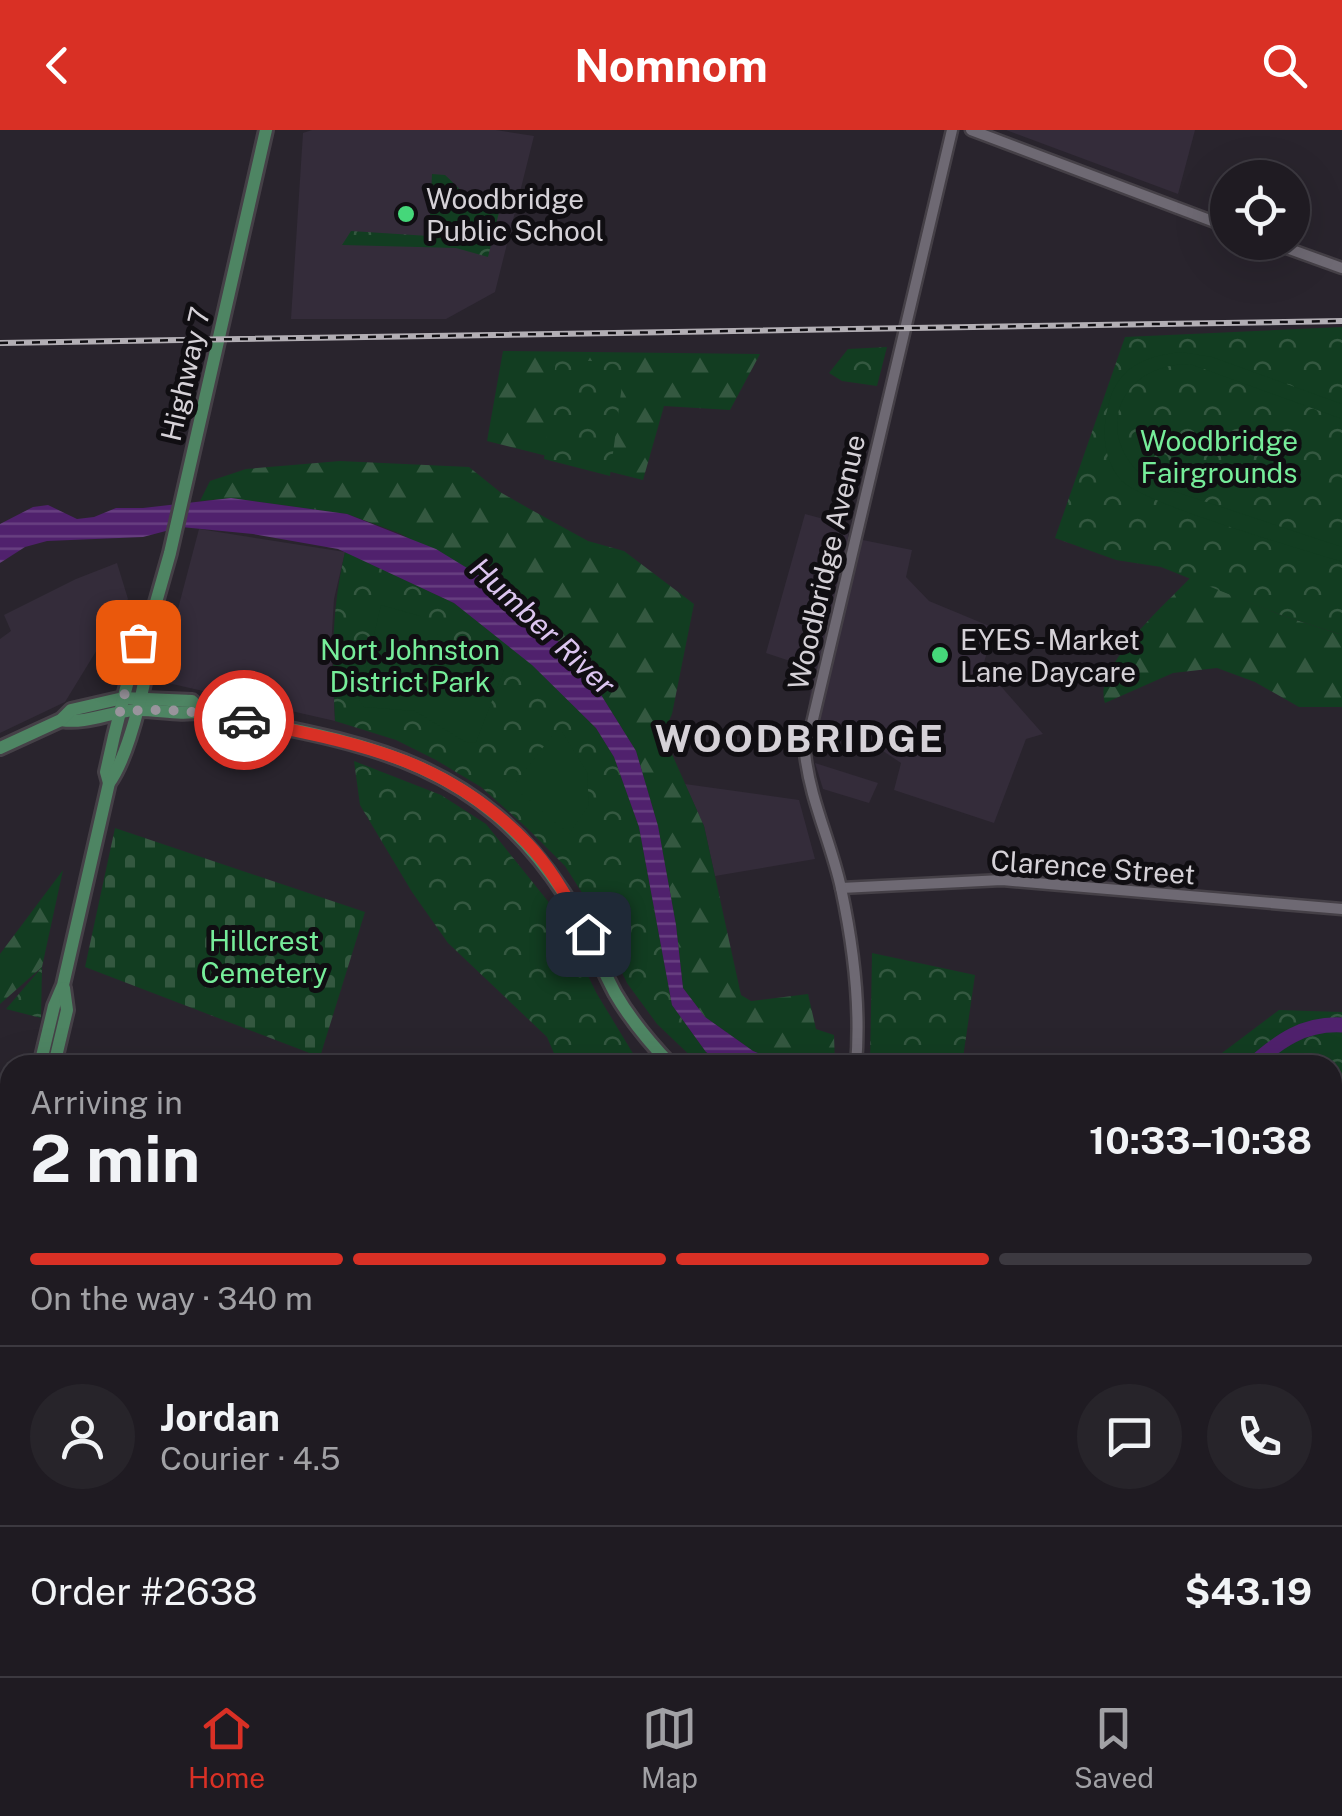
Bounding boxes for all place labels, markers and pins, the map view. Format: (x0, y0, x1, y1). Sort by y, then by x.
place label: Woodbridge Public School (426, 182, 604, 247)
marker: Woodbridge Public School (395, 203, 417, 225)
pin (96, 600, 181, 685)
place label: EYES - Market Lane Daycare (960, 623, 1140, 688)
marker: EYES - Market Lane Daycare (929, 644, 951, 666)
pin (546, 892, 631, 977)

